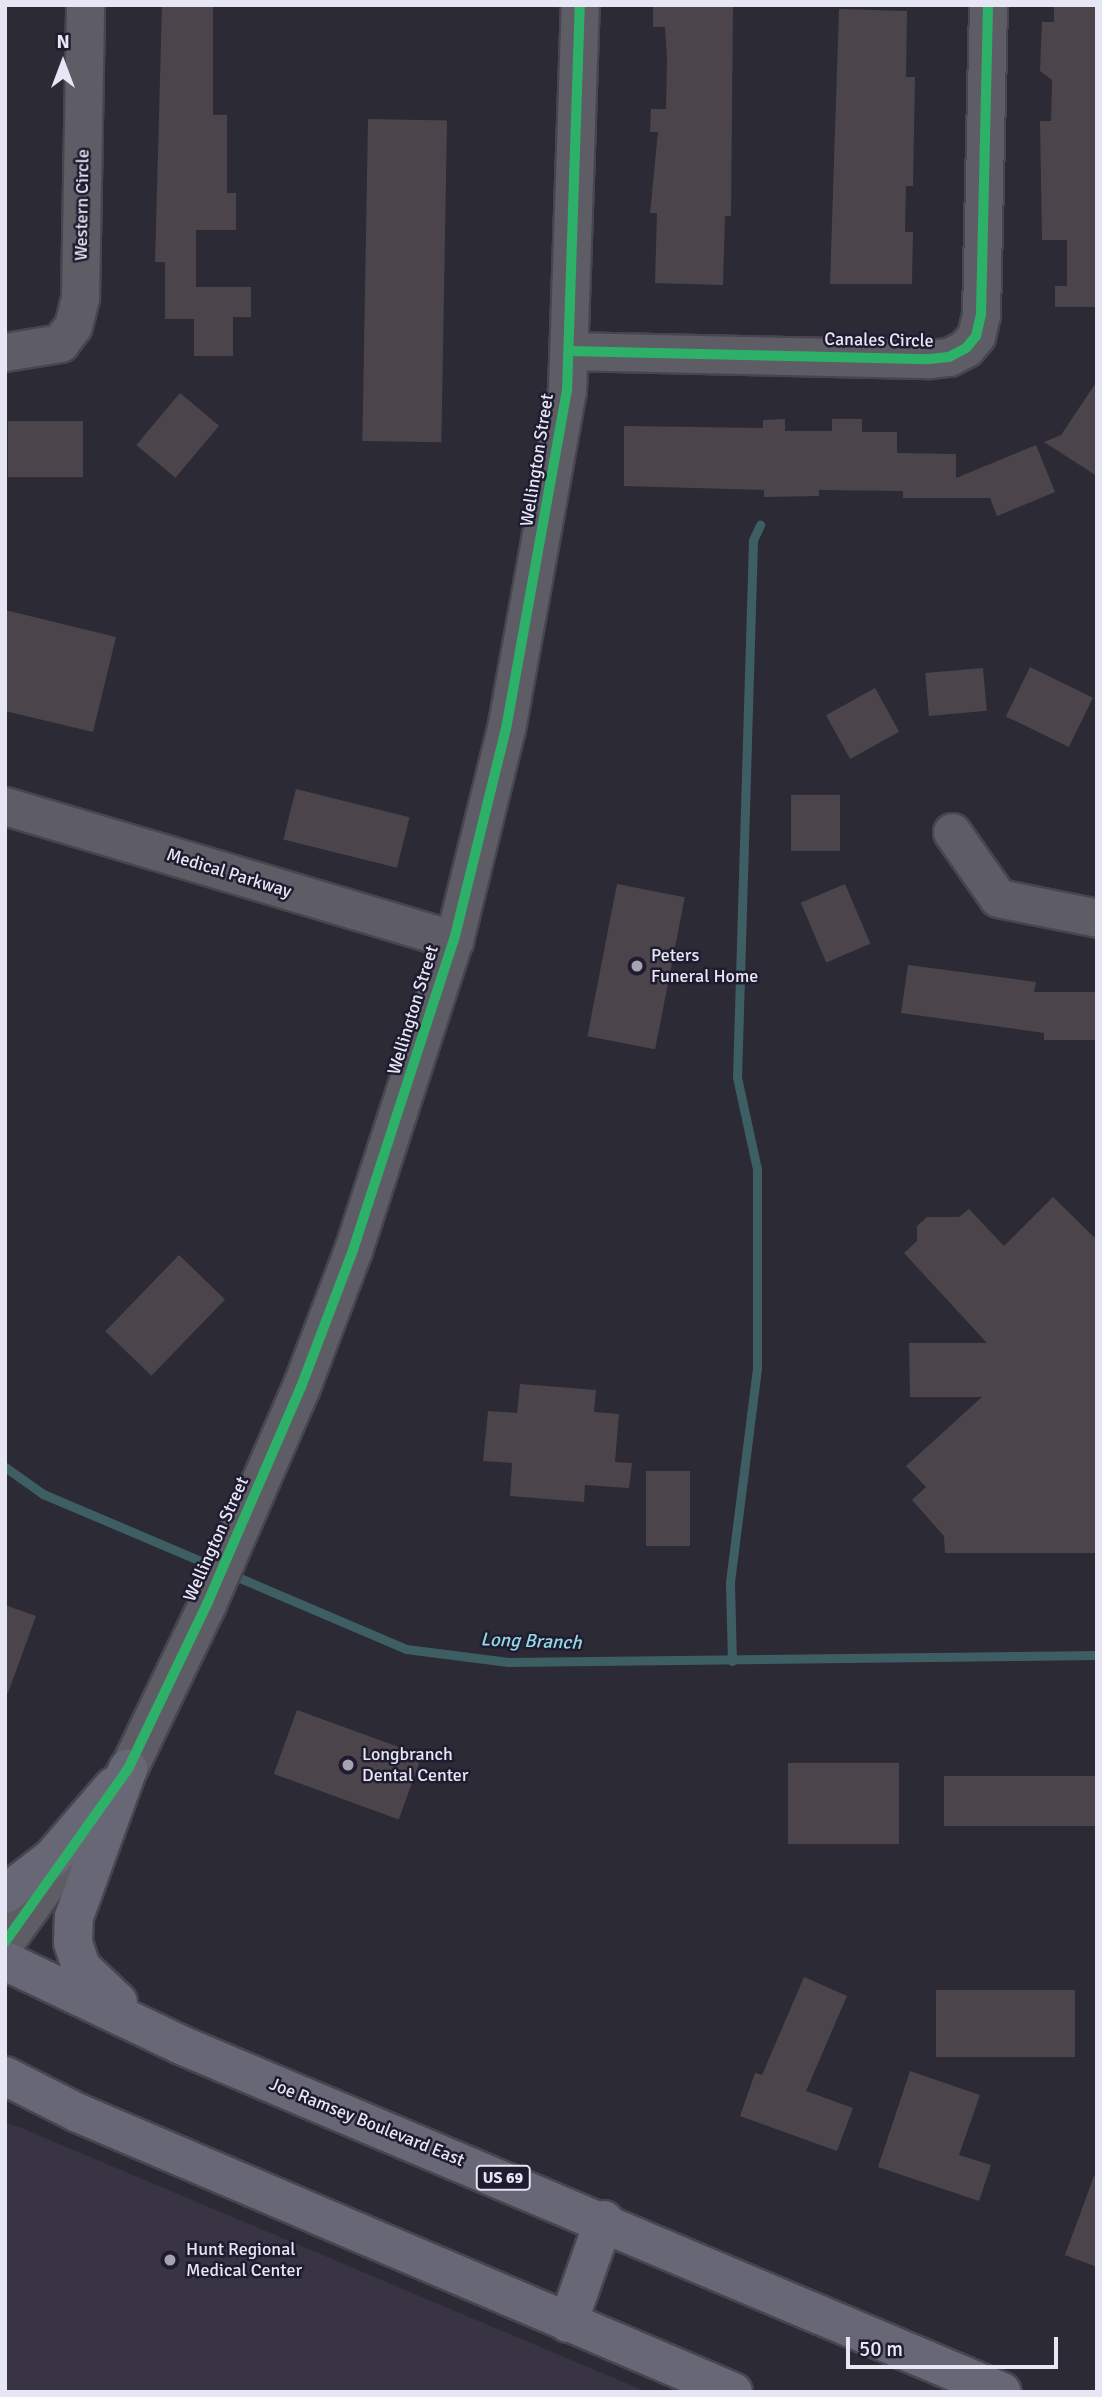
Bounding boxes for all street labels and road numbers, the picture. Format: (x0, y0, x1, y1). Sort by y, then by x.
street label: Western Circle (70, 149, 94, 261)
street label: Canales Circle (824, 328, 934, 352)
street label: Wellington Street (516, 392, 558, 528)
street label: Medical Parkway (164, 844, 294, 902)
street label: Wellington Street (383, 943, 443, 1077)
street label: Wellington Street (179, 1473, 253, 1605)
street label: Joe Ramsey Boulevard East (266, 2073, 468, 2171)
road number: US 69 (475, 2166, 531, 2190)

